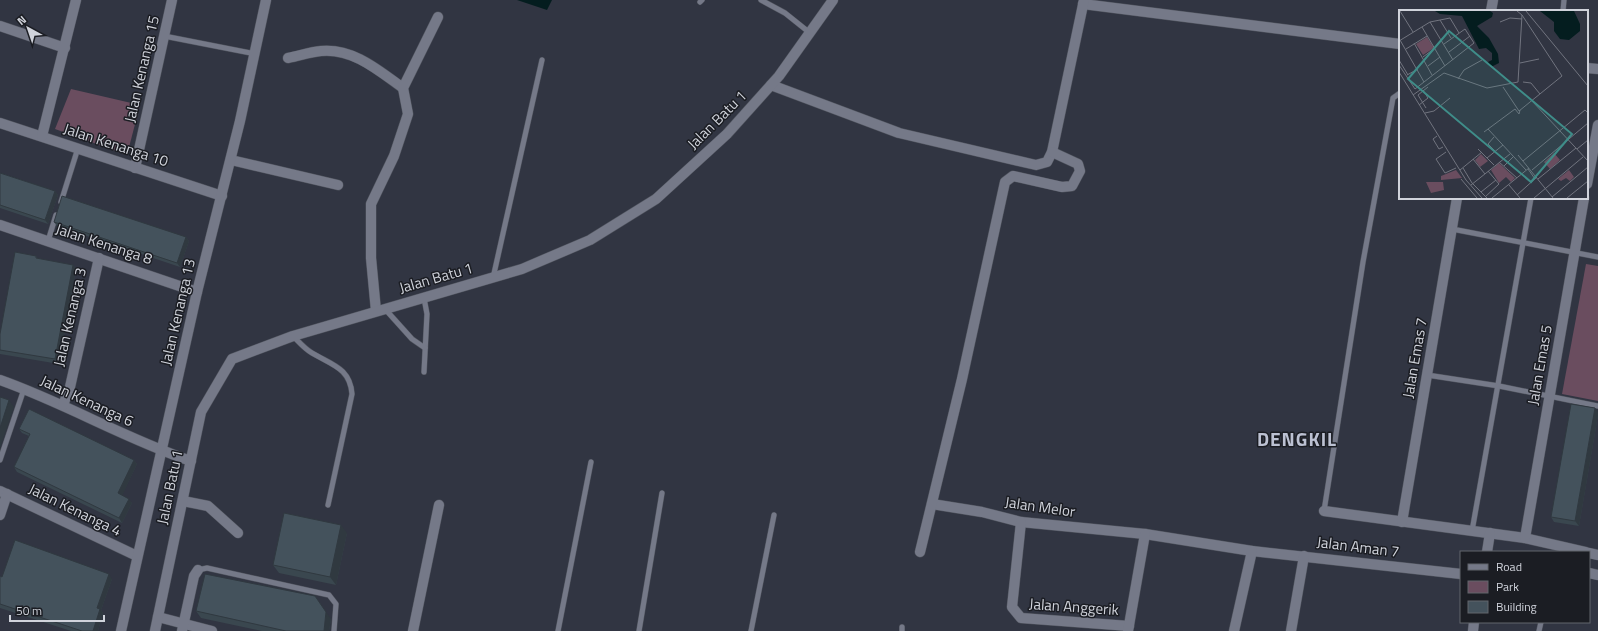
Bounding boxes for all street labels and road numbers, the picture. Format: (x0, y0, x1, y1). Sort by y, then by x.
street label: Jalan Kenanga 15 (118, 13, 165, 125)
street label: Jalan Batu 1 (682, 85, 752, 155)
street label: Jalan Kenanga 10 (61, 117, 172, 172)
street label: Jalan Kenanga 8 (53, 217, 156, 270)
street label: Jalan Kenanga 13 (154, 256, 201, 368)
street label: Jalan Batu 1 (396, 256, 475, 299)
street label: Jalan Kenanga 3 (47, 265, 92, 368)
street label: Jalan Emas 7 (1396, 316, 1433, 400)
street label: Jalan Emas 5 (1521, 323, 1558, 407)
street label: Jalan Kenanga 6 (37, 369, 138, 432)
street label: Jalan Batu 1 (150, 447, 189, 526)
street label: Jalan Kenanga 4 (25, 477, 125, 542)
street label: Jalan Melor (1003, 490, 1077, 523)
street label: Jalan Aman 7 (1315, 530, 1401, 563)
street label: Jalan Anggerik (1028, 592, 1120, 621)

